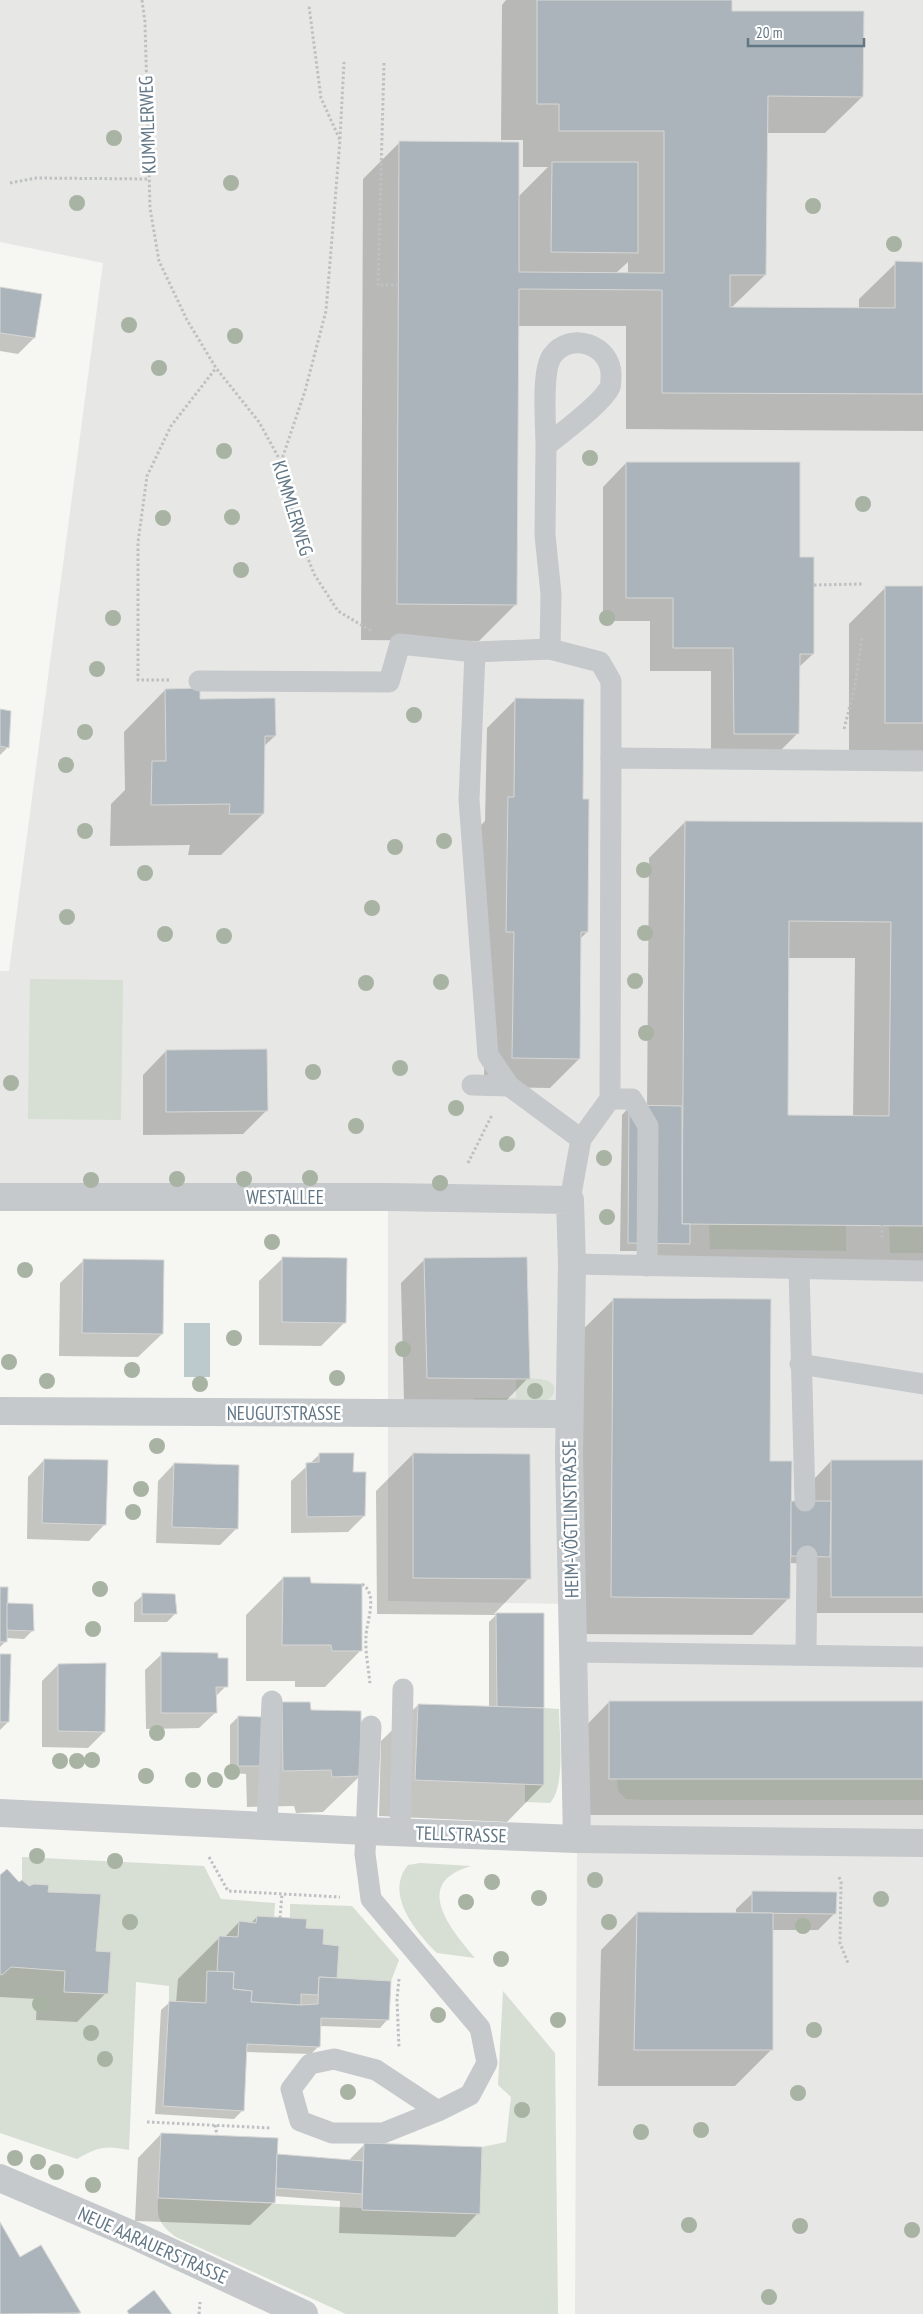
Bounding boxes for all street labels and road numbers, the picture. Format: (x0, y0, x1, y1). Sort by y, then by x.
street label: KUMMLERWEG (133, 75, 161, 175)
street label: KUMMLERWEG (267, 457, 319, 559)
street label: WESTALLEE (246, 1185, 324, 1209)
street label: NEUGUTSTRASSE (227, 1401, 341, 1425)
street label: HEIM-VÖGTLINSTRASSE (557, 1440, 583, 1598)
street label: TELLSTRASSE (415, 1820, 507, 1848)
street label: NEUE AARAUERSTRASSE (74, 2201, 232, 2289)

